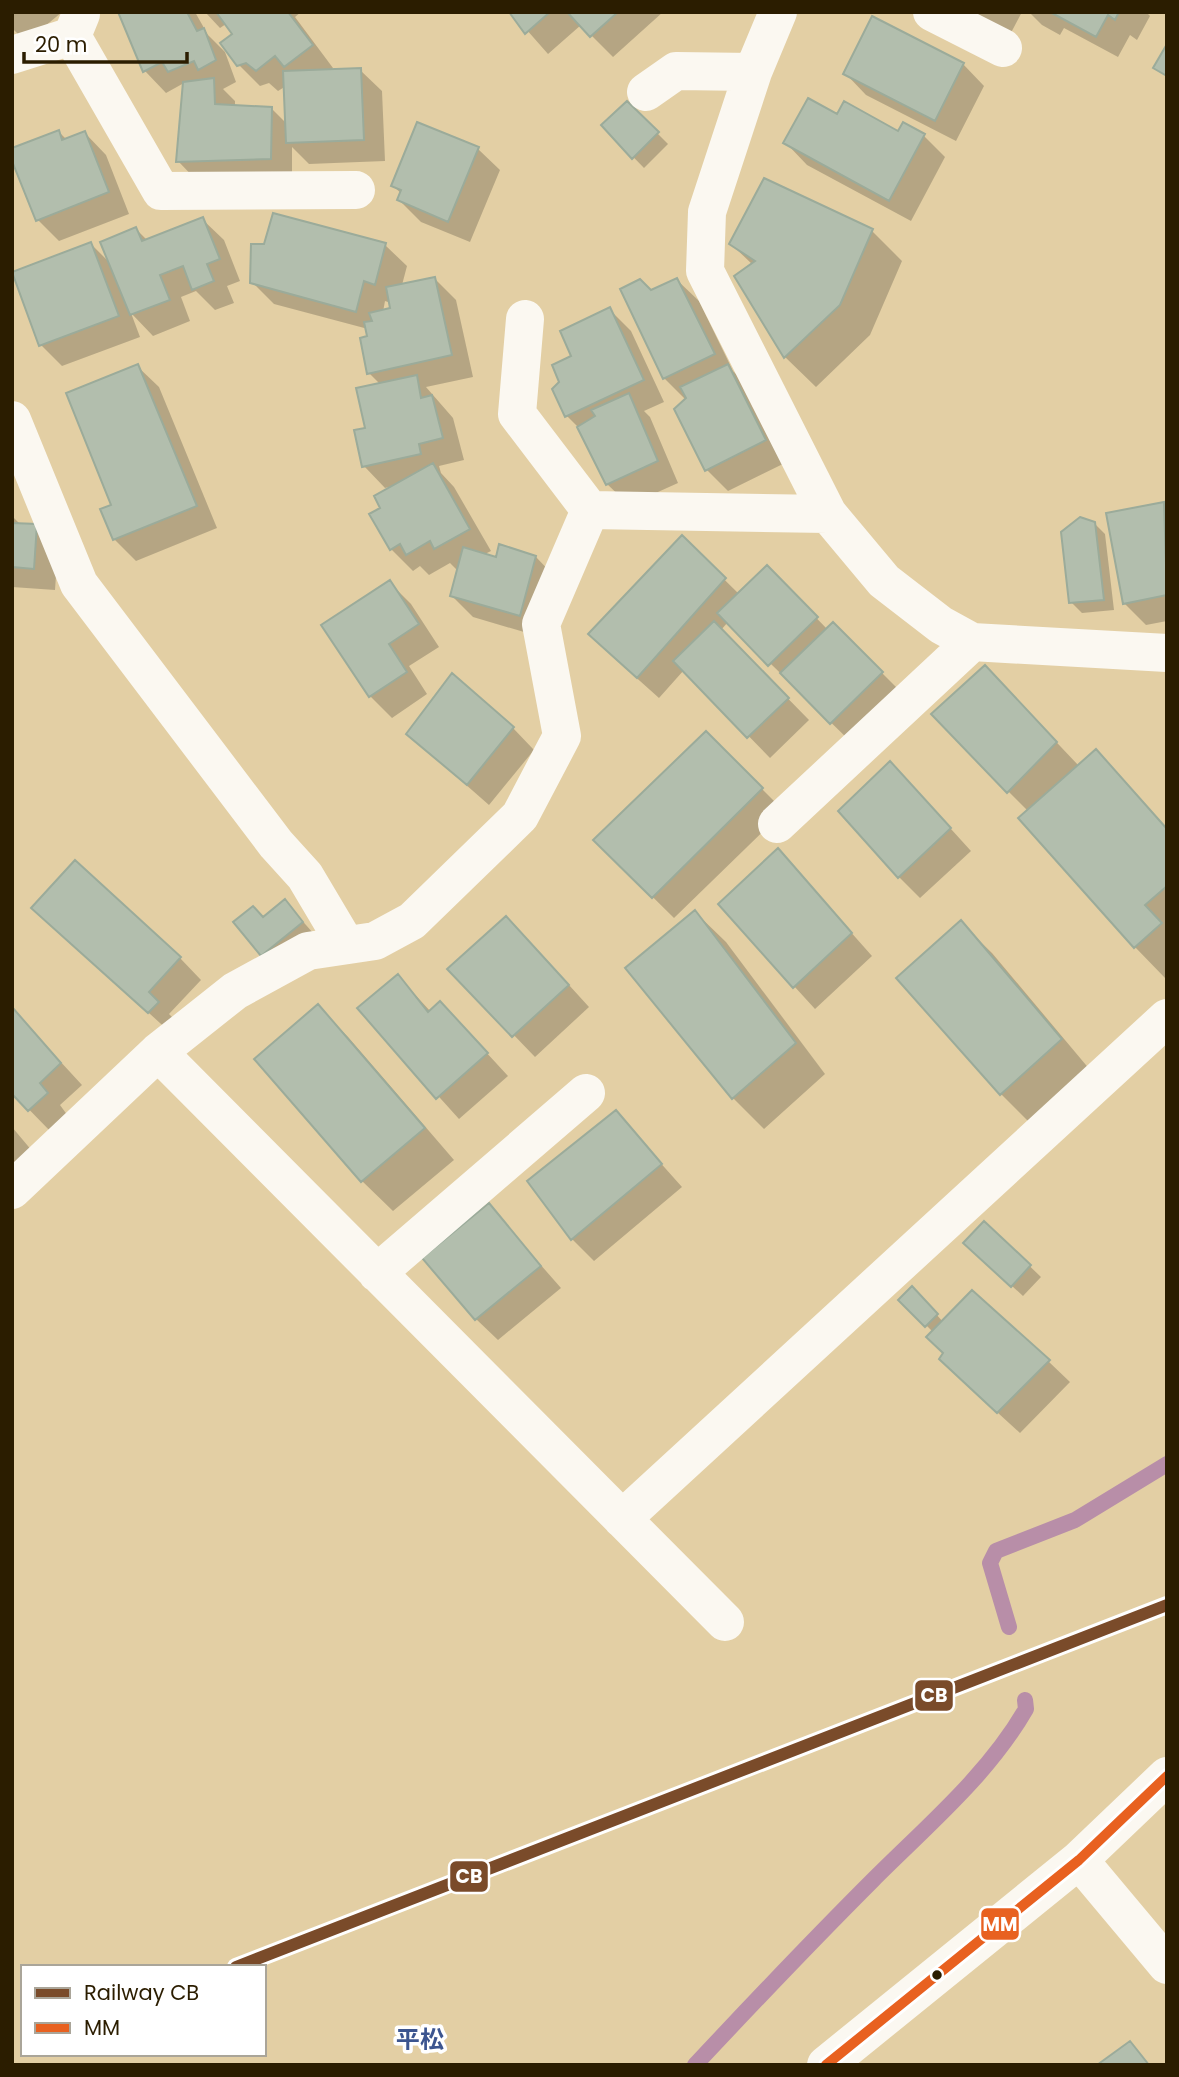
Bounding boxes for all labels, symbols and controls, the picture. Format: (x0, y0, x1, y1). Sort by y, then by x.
scale bar (24, 21, 187, 65)
text: 20 m (35, 30, 88, 59)
line badge: CB (914, 1679, 954, 1712)
text: CB (921, 1682, 948, 1709)
line badge: CB (449, 1860, 489, 1893)
text: CB (456, 1863, 483, 1890)
line badge: MM (980, 1907, 1020, 1941)
text: MM (983, 1911, 1017, 1938)
legend (21, 1965, 266, 2056)
unlabelled marker (930, 1968, 944, 1982)
text: Railway CB (84, 1978, 199, 2007)
text: MM (84, 2013, 120, 2042)
district label: 平松 (396, 2023, 444, 2056)

